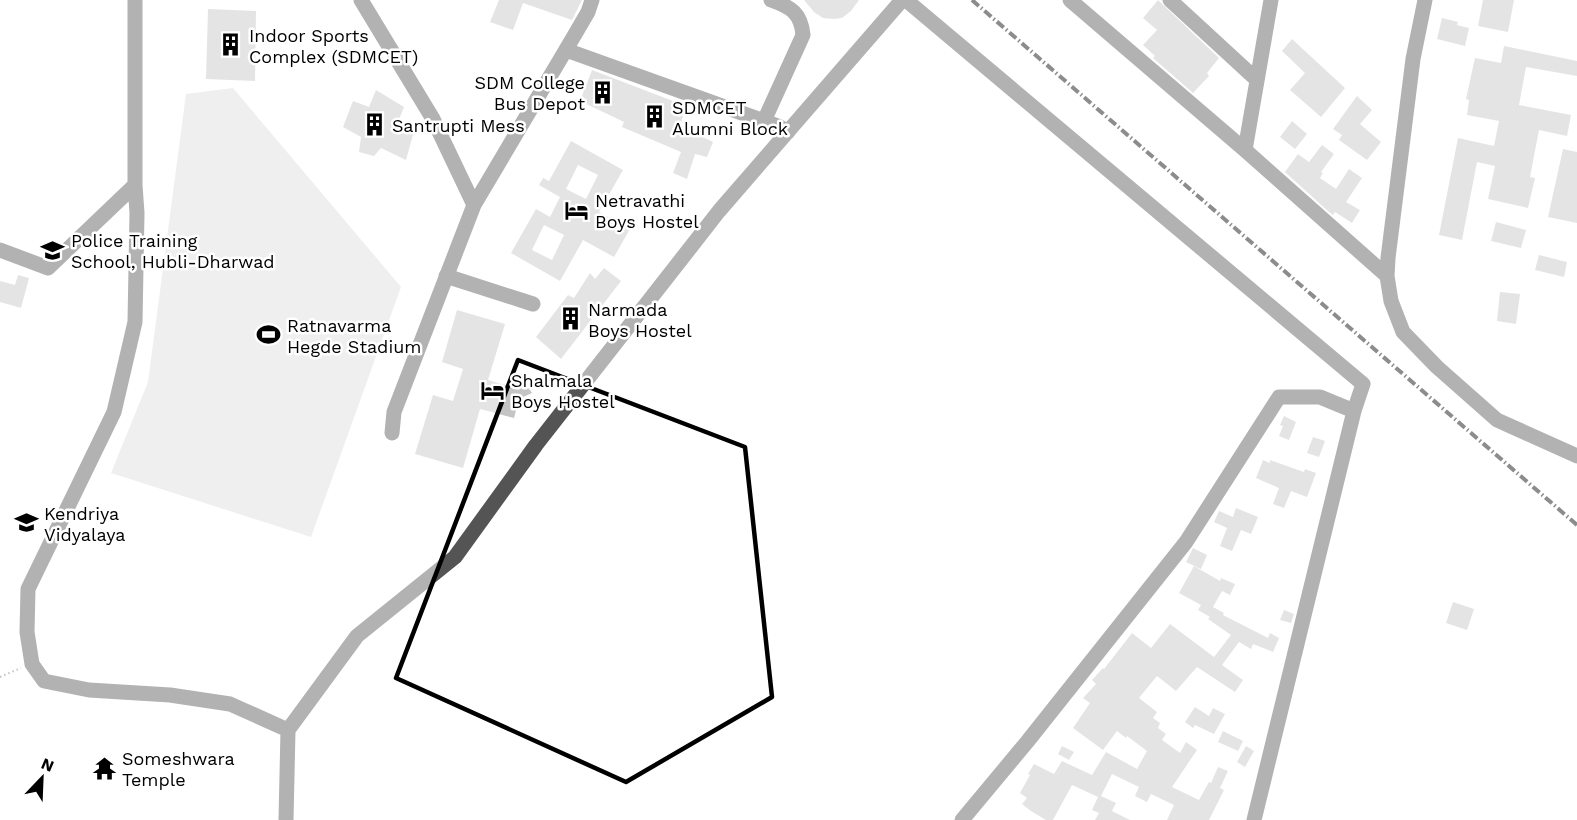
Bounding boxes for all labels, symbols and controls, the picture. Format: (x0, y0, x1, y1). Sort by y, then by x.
place label: Indoor Sports Complex (SDMCET) (249, 25, 418, 67)
building icon: Indoor Sports Complex (SDMCET) (218, 32, 244, 58)
place label: SDM College Bus Depot (474, 72, 585, 114)
building icon: SDM College Bus Depot (590, 79, 616, 105)
place label: SDMCET Alumni Block (672, 97, 788, 139)
building icon: SDMCET Alumni Block (641, 104, 667, 130)
building icon: Santrupti Mess (361, 112, 387, 138)
place label: Santrupti Mess (392, 115, 525, 136)
place label: Netravathi Boys Hostel (595, 190, 699, 232)
hotel icon: Netravathi Boys Hostel (564, 197, 590, 223)
place label: Police Training School, Hubli-Dharwad (71, 230, 275, 272)
school or university icon: Police Training School, Hubli-Dharwad (40, 237, 66, 263)
place label: Narmada Boys Hostel (588, 299, 692, 341)
building icon: Narmada Boys Hostel (557, 306, 583, 332)
place label: Ratnavarma Hegde Stadium (287, 315, 421, 357)
sports icon: Ratnavarma Hegde Stadium (256, 322, 282, 348)
place label: Shalmala Boys Hostel (511, 370, 615, 412)
hotel icon: Shalmala Boys Hostel (480, 377, 506, 403)
place label: Kendriya Vidyalaya (44, 503, 125, 545)
school or university icon: Kendriya Vidyalaya (13, 510, 39, 536)
north arrow (12, 748, 72, 808)
place label: Someshwara Temple (122, 748, 235, 790)
text: N (38, 754, 57, 776)
temple icon: Someshwara Temple (91, 755, 117, 781)

